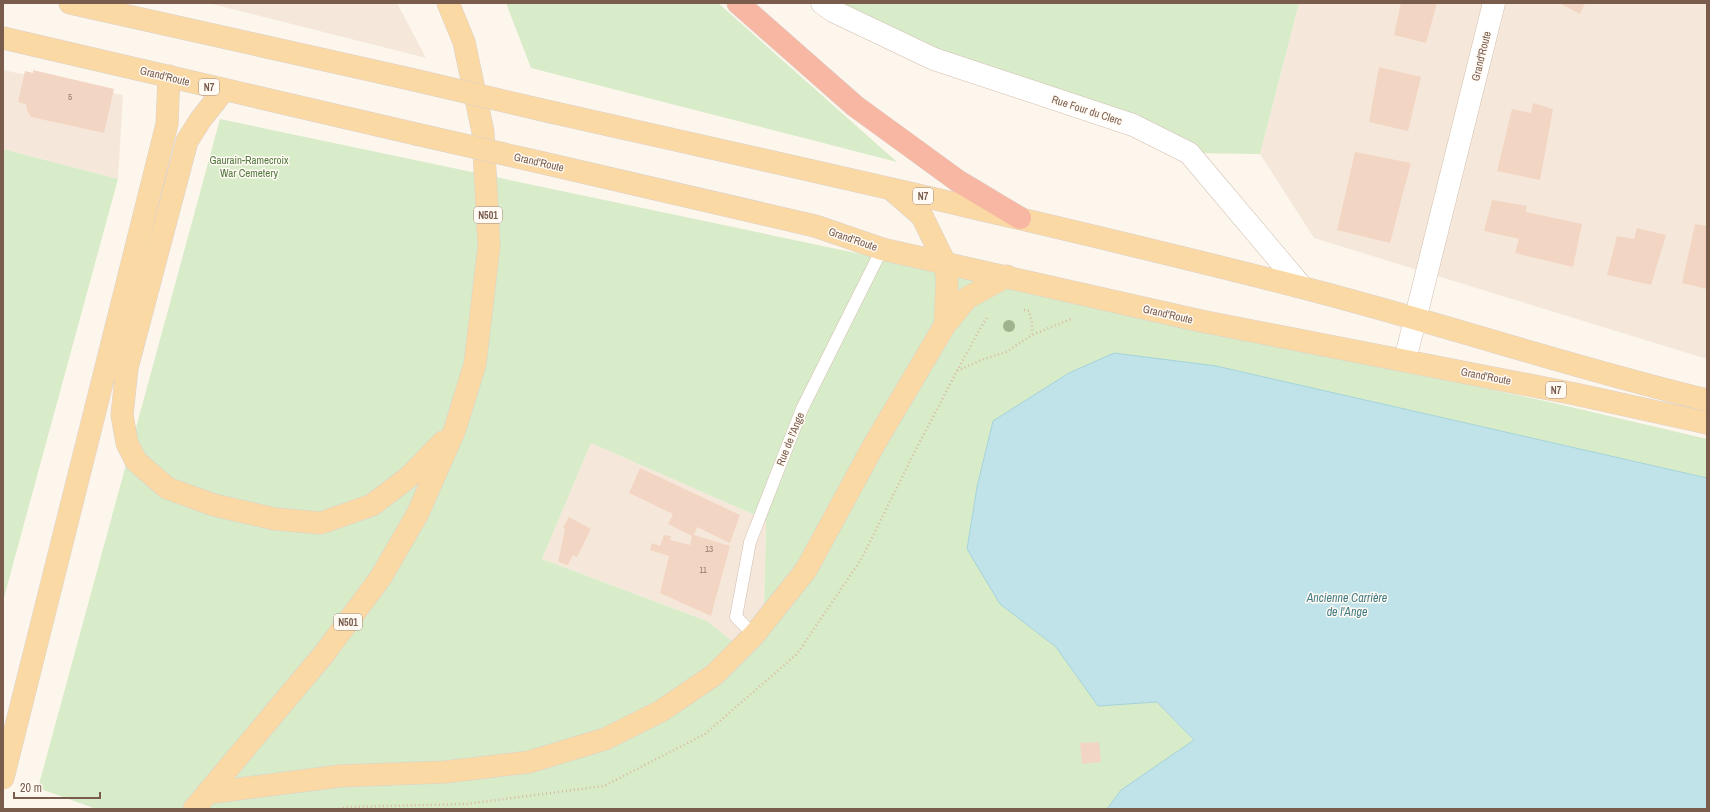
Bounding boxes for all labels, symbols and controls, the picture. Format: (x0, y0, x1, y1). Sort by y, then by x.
street label: Grand'Route (1468, 30, 1494, 82)
street label: Grand'Route (139, 63, 191, 89)
road number: N7 (199, 79, 219, 95)
house number: 5 (68, 91, 72, 103)
street label: Rue Four du Clerc (1050, 92, 1124, 128)
street label: Grand'Route (513, 149, 565, 175)
park label: Gaurain-Ramecroix War Cemetery (209, 153, 289, 180)
road number: N7 (913, 188, 933, 204)
road number: N501 (474, 207, 502, 223)
street label: Grand'Route (827, 224, 879, 254)
street label: Grand'Route (1142, 301, 1194, 327)
street label: Grand'Route (1460, 364, 1512, 388)
road number: N7 (1546, 382, 1566, 398)
street label: Rue de l'Ange (773, 410, 807, 468)
house number: 13 (705, 543, 713, 555)
house number: 11 (699, 564, 707, 576)
water label: Ancienne Carrière de l'Ange (1306, 590, 1388, 620)
road number: N501 (334, 614, 362, 630)
scale bar (14, 774, 100, 800)
text: 20 m (20, 780, 42, 796)

